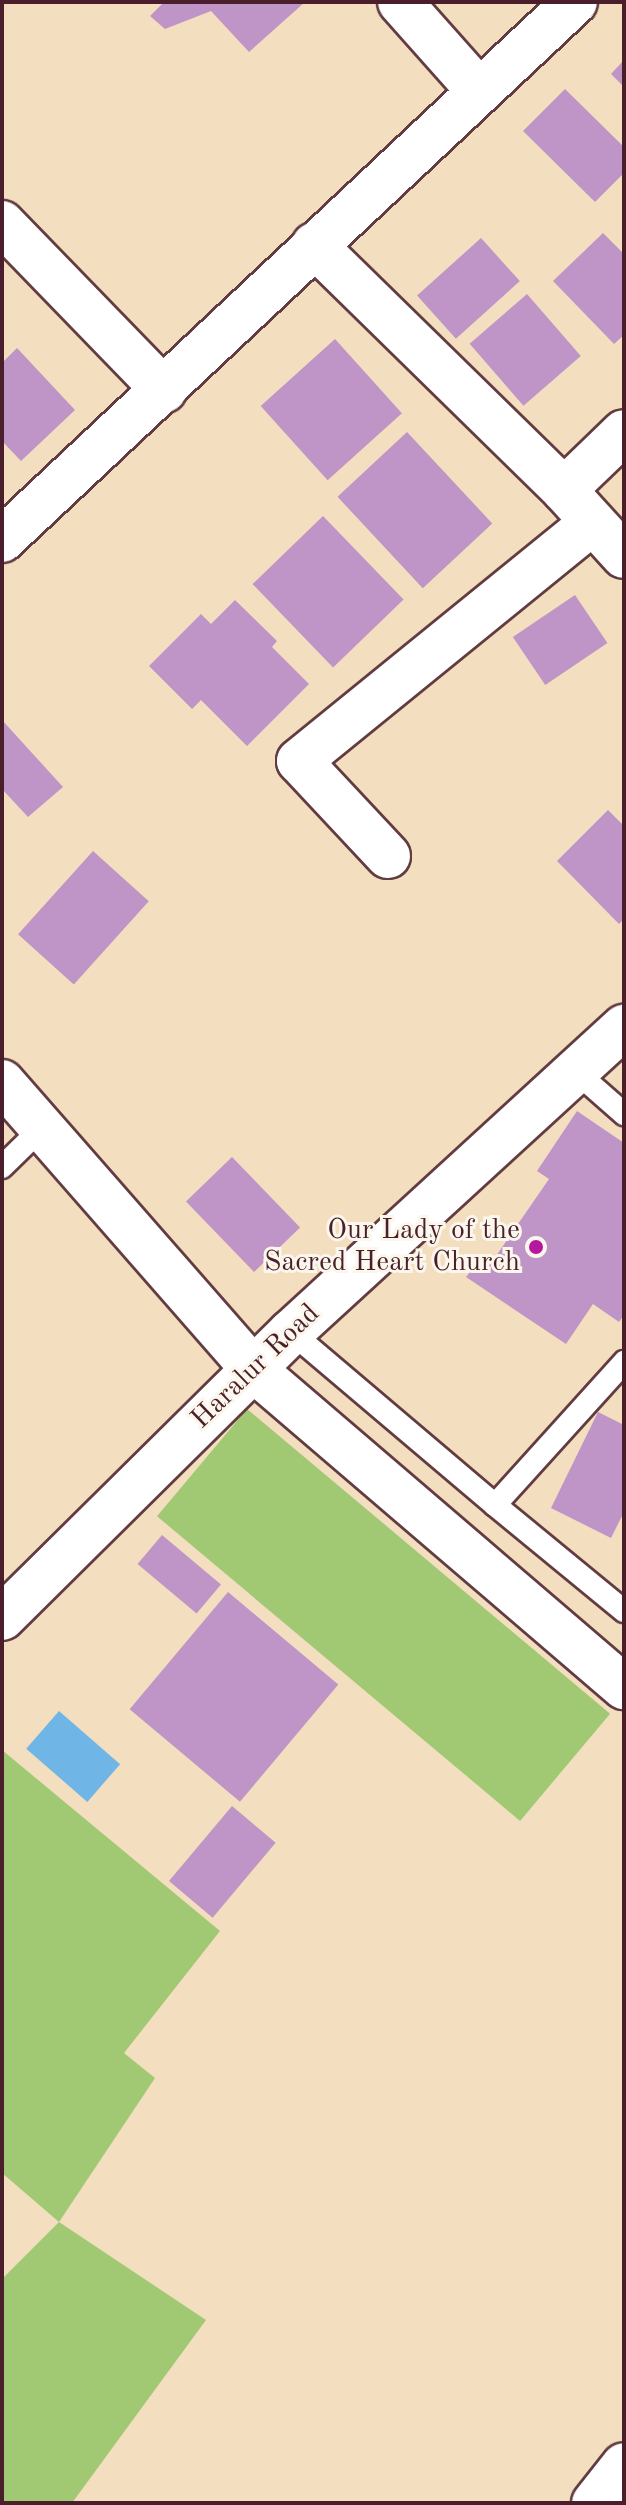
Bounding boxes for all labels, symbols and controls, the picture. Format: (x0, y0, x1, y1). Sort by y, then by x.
place label: Our Lady of the Sacred Heart Church (264, 1214, 520, 1280)
marker: Our Lady of the Sacred Heart Church (527, 1238, 545, 1256)
street label: Haralur Road (185, 1297, 327, 1437)

